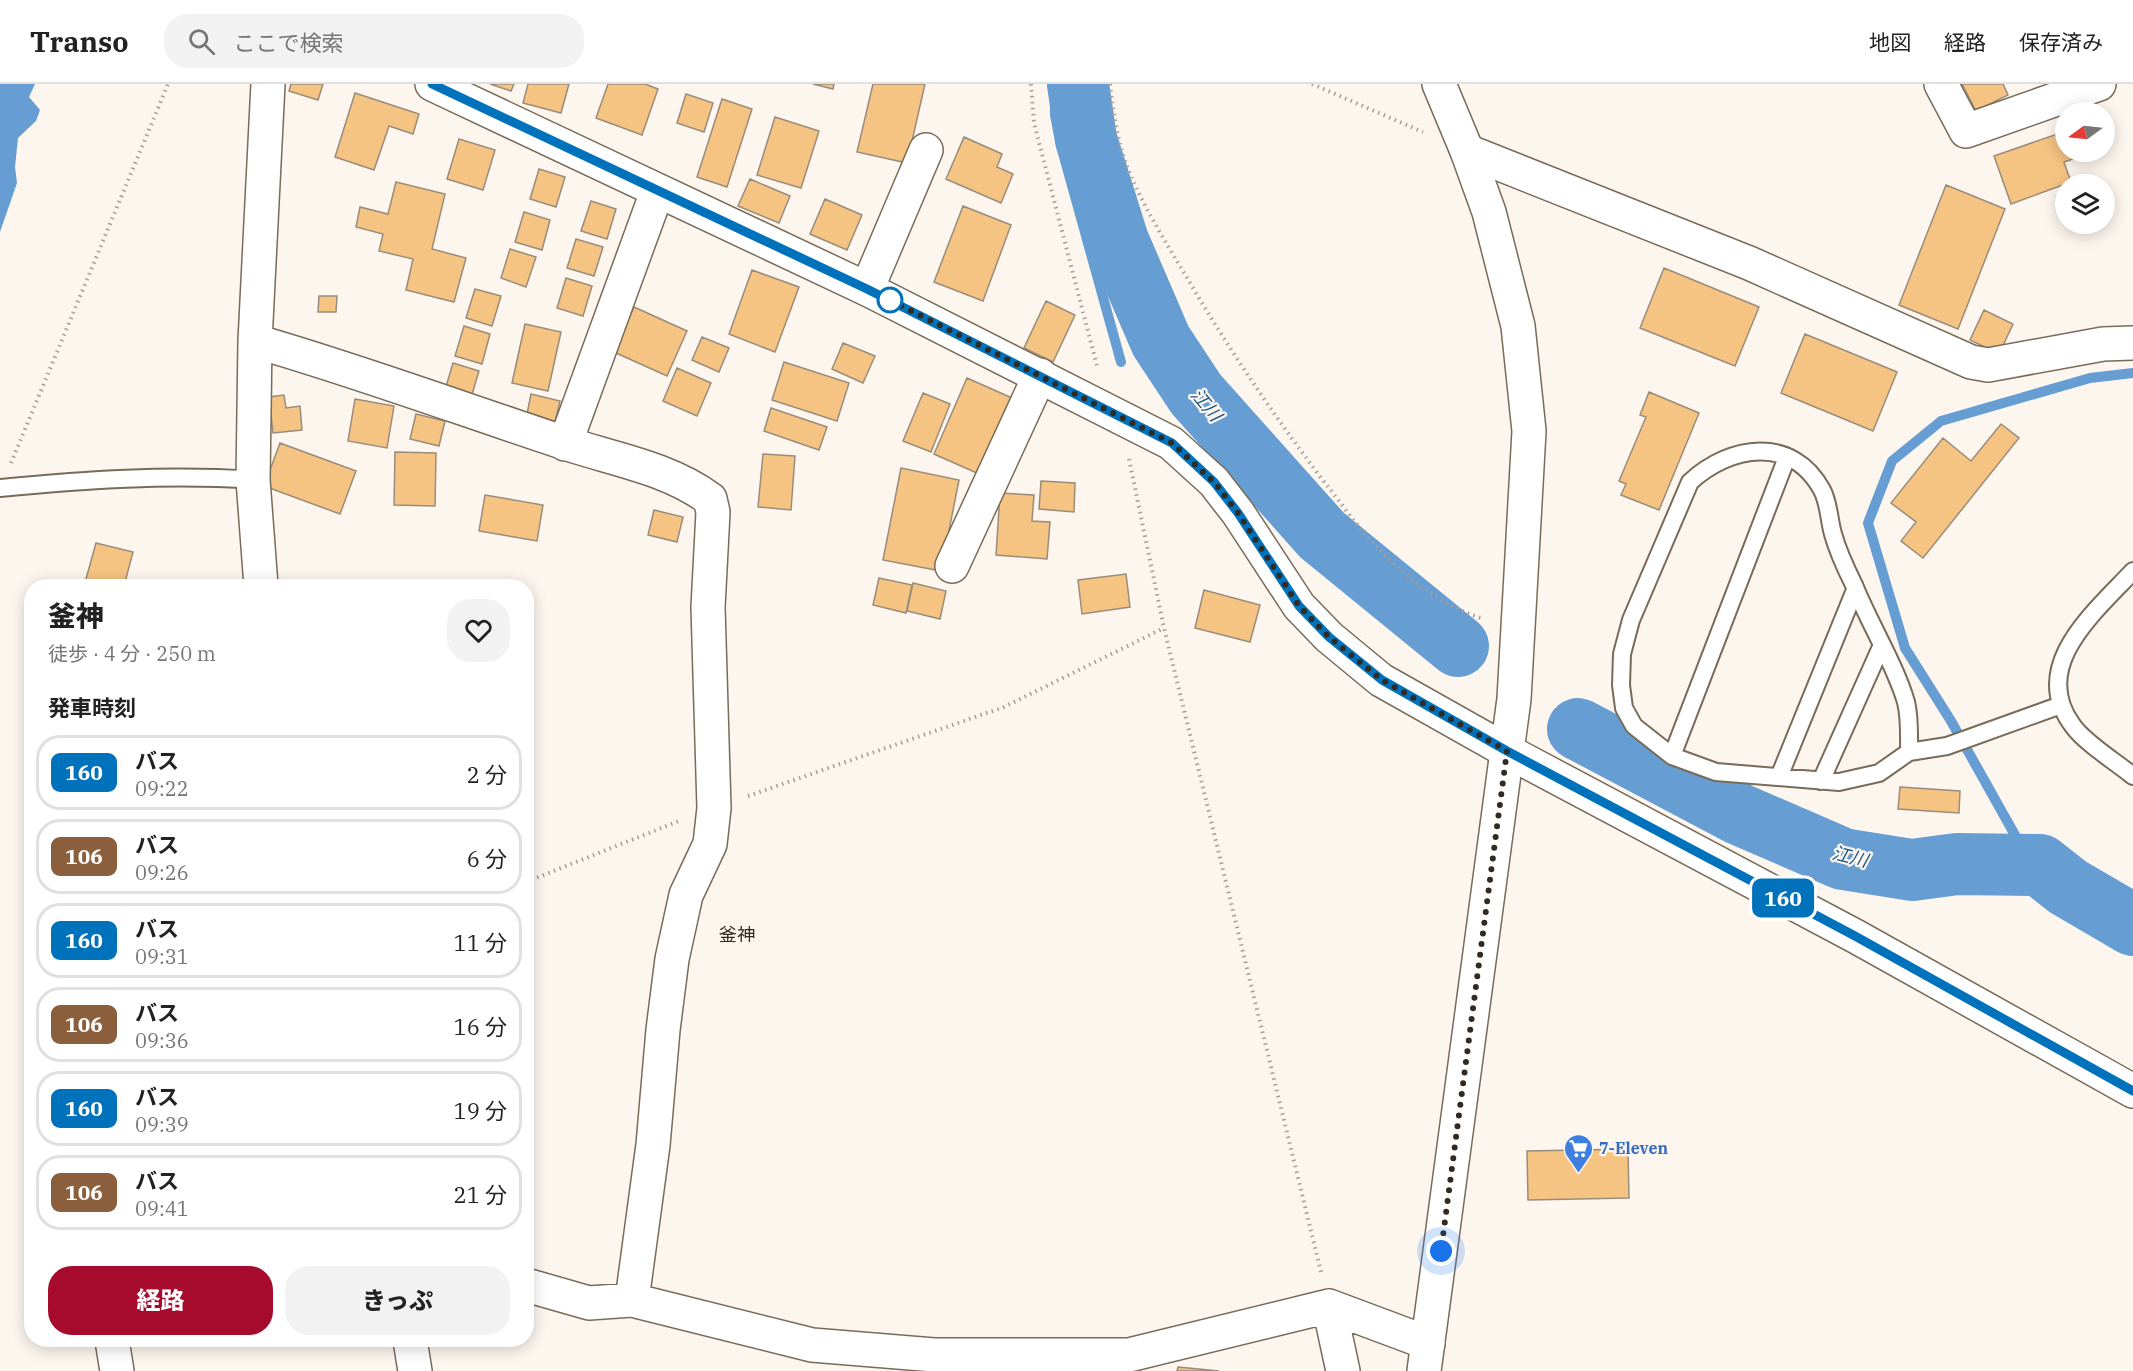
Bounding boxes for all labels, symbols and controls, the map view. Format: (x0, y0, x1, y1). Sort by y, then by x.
search box (164, 14, 584, 68)
text: Transo (30, 23, 128, 60)
icon: search (185, 25, 218, 58)
text: ここで検索 (233, 28, 343, 57)
text: 地図 (1869, 28, 1911, 56)
text: 経路 (1944, 28, 1986, 56)
text: 保存済み (2019, 28, 2103, 56)
north arrow (2055, 102, 2115, 162)
map controls (2055, 102, 2115, 234)
button: layers (2055, 174, 2115, 234)
unlabelled marker (877, 287, 903, 313)
water label: 江川 (1186, 383, 1228, 427)
text: 釜神 (48, 597, 104, 634)
button: heart (447, 599, 510, 662)
text: 徒歩 · 4 分 · 250 m (48, 640, 216, 667)
text: 発車時刻 (48, 693, 136, 722)
text: バス (135, 746, 179, 775)
text: 160 (65, 758, 103, 786)
text: 2 分 (467, 760, 507, 789)
text: 09:22 (135, 775, 189, 802)
text: バス (135, 830, 179, 859)
water label: 江川 (1830, 841, 1872, 873)
text: 106 (65, 842, 103, 870)
text: 6 分 (467, 844, 507, 873)
text: 09:26 (135, 859, 189, 886)
line badge: 160 (1748, 878, 1818, 918)
text: 160 (1764, 884, 1802, 912)
text: バス (135, 914, 179, 943)
district label: 釜神 (719, 923, 755, 946)
text: 160 (65, 926, 103, 954)
text: 11 分 (453, 928, 507, 957)
text: 09:31 (135, 943, 189, 970)
text: バス (135, 998, 179, 1027)
text: 106 (65, 1010, 103, 1038)
text: 16 分 (453, 1012, 507, 1041)
text: 09:36 (135, 1027, 189, 1054)
text: バス (135, 1082, 179, 1111)
text: 160 (65, 1094, 103, 1122)
text: 19 分 (453, 1096, 507, 1125)
text: 09:39 (135, 1111, 189, 1138)
supermarket icon: 7-Eleven (1562, 1132, 1594, 1174)
place label: 7-Eleven (1599, 1138, 1668, 1158)
text: バス (135, 1166, 179, 1195)
text: 106 (65, 1178, 103, 1206)
text: 21 分 (453, 1180, 507, 1209)
text: 09:41 (135, 1195, 189, 1222)
your location (1426, 1236, 1456, 1266)
button: 経路 (48, 1266, 273, 1335)
button: きっぷ (285, 1266, 510, 1335)

